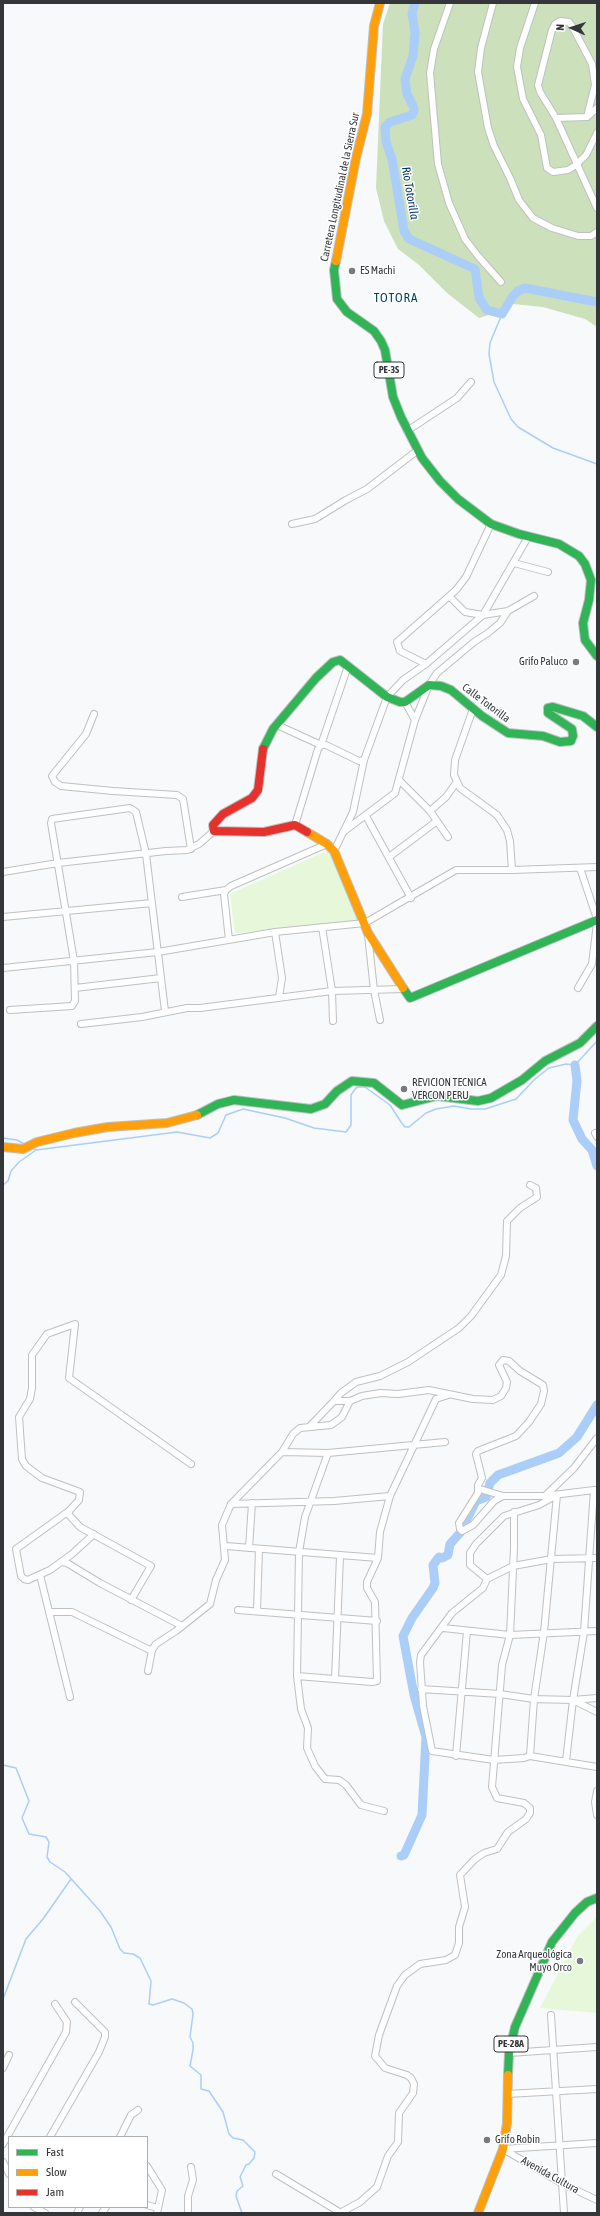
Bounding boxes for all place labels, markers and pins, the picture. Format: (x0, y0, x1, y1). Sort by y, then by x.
place label: ES Machi (360, 264, 395, 278)
marker: ES Machi (347, 266, 357, 276)
place label: Grifo Paluco (519, 655, 568, 669)
marker: Grifo Paluco (571, 657, 581, 667)
place label: REVICION TECNICA VERCON PERU (412, 1076, 487, 1102)
marker: REVICION TECNICA VERCON PERU (399, 1084, 409, 1094)
place label: Zona Arqueológica Muyo Orco (496, 1948, 572, 1974)
marker: Zona Arqueológica Muyo Orco (575, 1956, 585, 1966)
place label: Grifo Robin (495, 2133, 540, 2147)
marker: Grifo Robin (482, 2135, 492, 2145)

